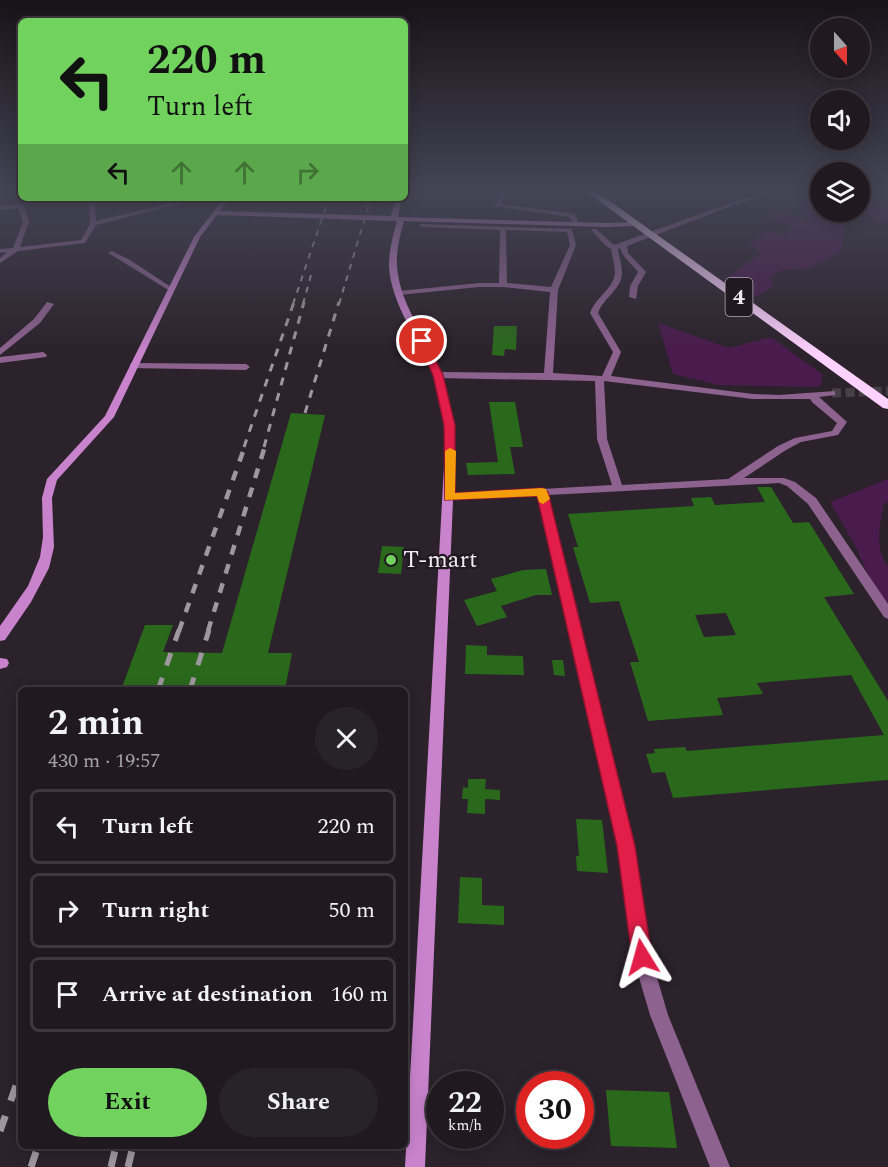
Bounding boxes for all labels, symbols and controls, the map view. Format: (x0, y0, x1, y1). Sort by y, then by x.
north arrow (810, 18, 870, 78)
map controls (810, 18, 870, 222)
text: 220 m (147, 29, 266, 92)
icon: left (48, 42, 126, 120)
text: Turn left (147, 86, 253, 128)
button: sound (810, 90, 870, 150)
icon: left (102, 156, 135, 189)
icon: ahead (165, 156, 198, 189)
icon: ahead (228, 156, 261, 189)
icon: right (291, 156, 324, 189)
button: layers (810, 162, 870, 222)
road number: 4 (726, 278, 752, 316)
pin (396, 315, 447, 366)
icon: arrive (405, 324, 438, 357)
place label: T-mart (403, 542, 478, 578)
marker: T-mart (384, 553, 398, 567)
text: 2 min (48, 696, 144, 751)
button: close (315, 707, 378, 770)
text: 430 m · 19:57 (48, 746, 160, 776)
icon: left (51, 810, 84, 843)
text: Turn left (102, 810, 194, 843)
text: 220 m (318, 810, 375, 843)
icon: right (51, 894, 84, 927)
text: Turn right (102, 894, 209, 927)
text: 50 m (329, 894, 375, 927)
position arrow (610, 925, 674, 989)
icon: arrive (51, 978, 84, 1011)
text: Arrive at destination (102, 978, 313, 1011)
text: 160 m (331, 978, 388, 1011)
button: Exit (48, 1068, 207, 1137)
button: Share (219, 1068, 378, 1137)
speed limit sign: 30 (516, 1071, 594, 1149)
text: 22 (448, 1080, 482, 1126)
text: km/h (448, 1114, 482, 1137)

